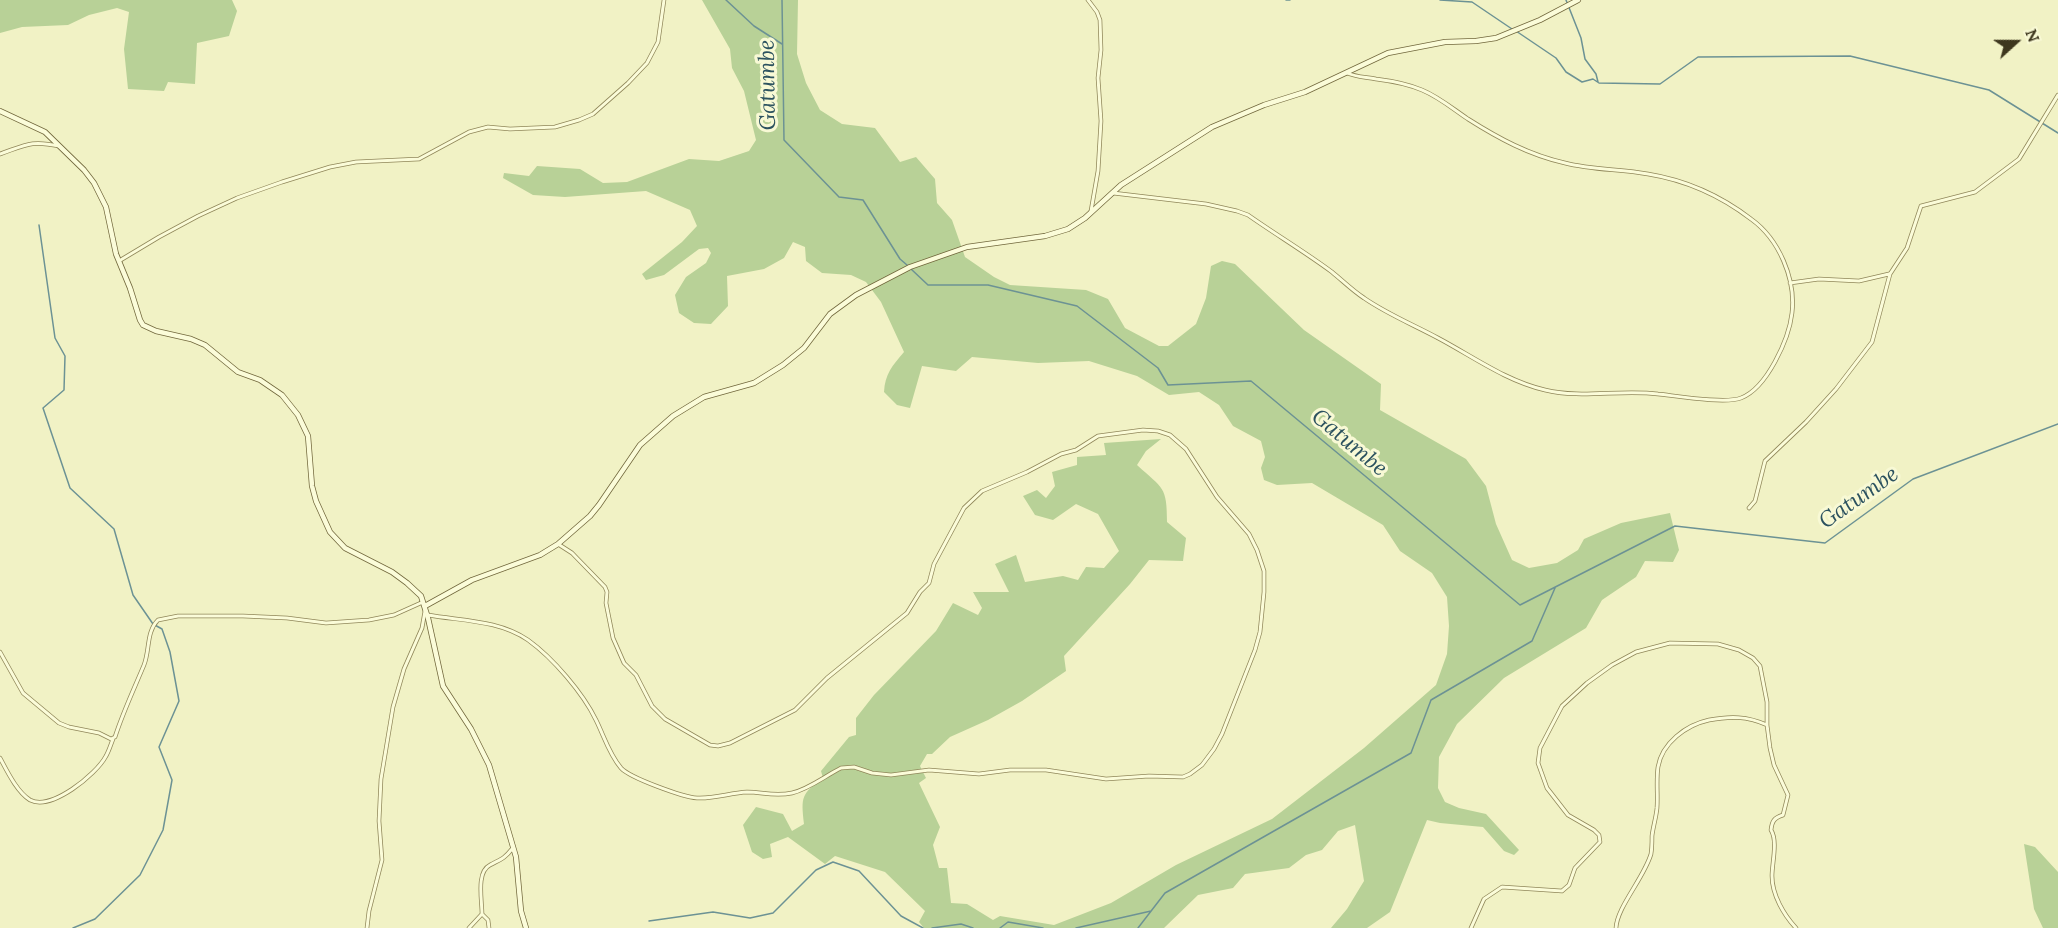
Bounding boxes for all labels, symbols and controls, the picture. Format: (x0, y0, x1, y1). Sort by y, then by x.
north arrow (1986, 12, 2046, 72)
text: N (2021, 26, 2044, 45)
water label: Gatumbe (754, 39, 782, 131)
water label: Gatumbe (1306, 404, 1392, 482)
water label: Gatumbe (1814, 461, 1904, 535)

